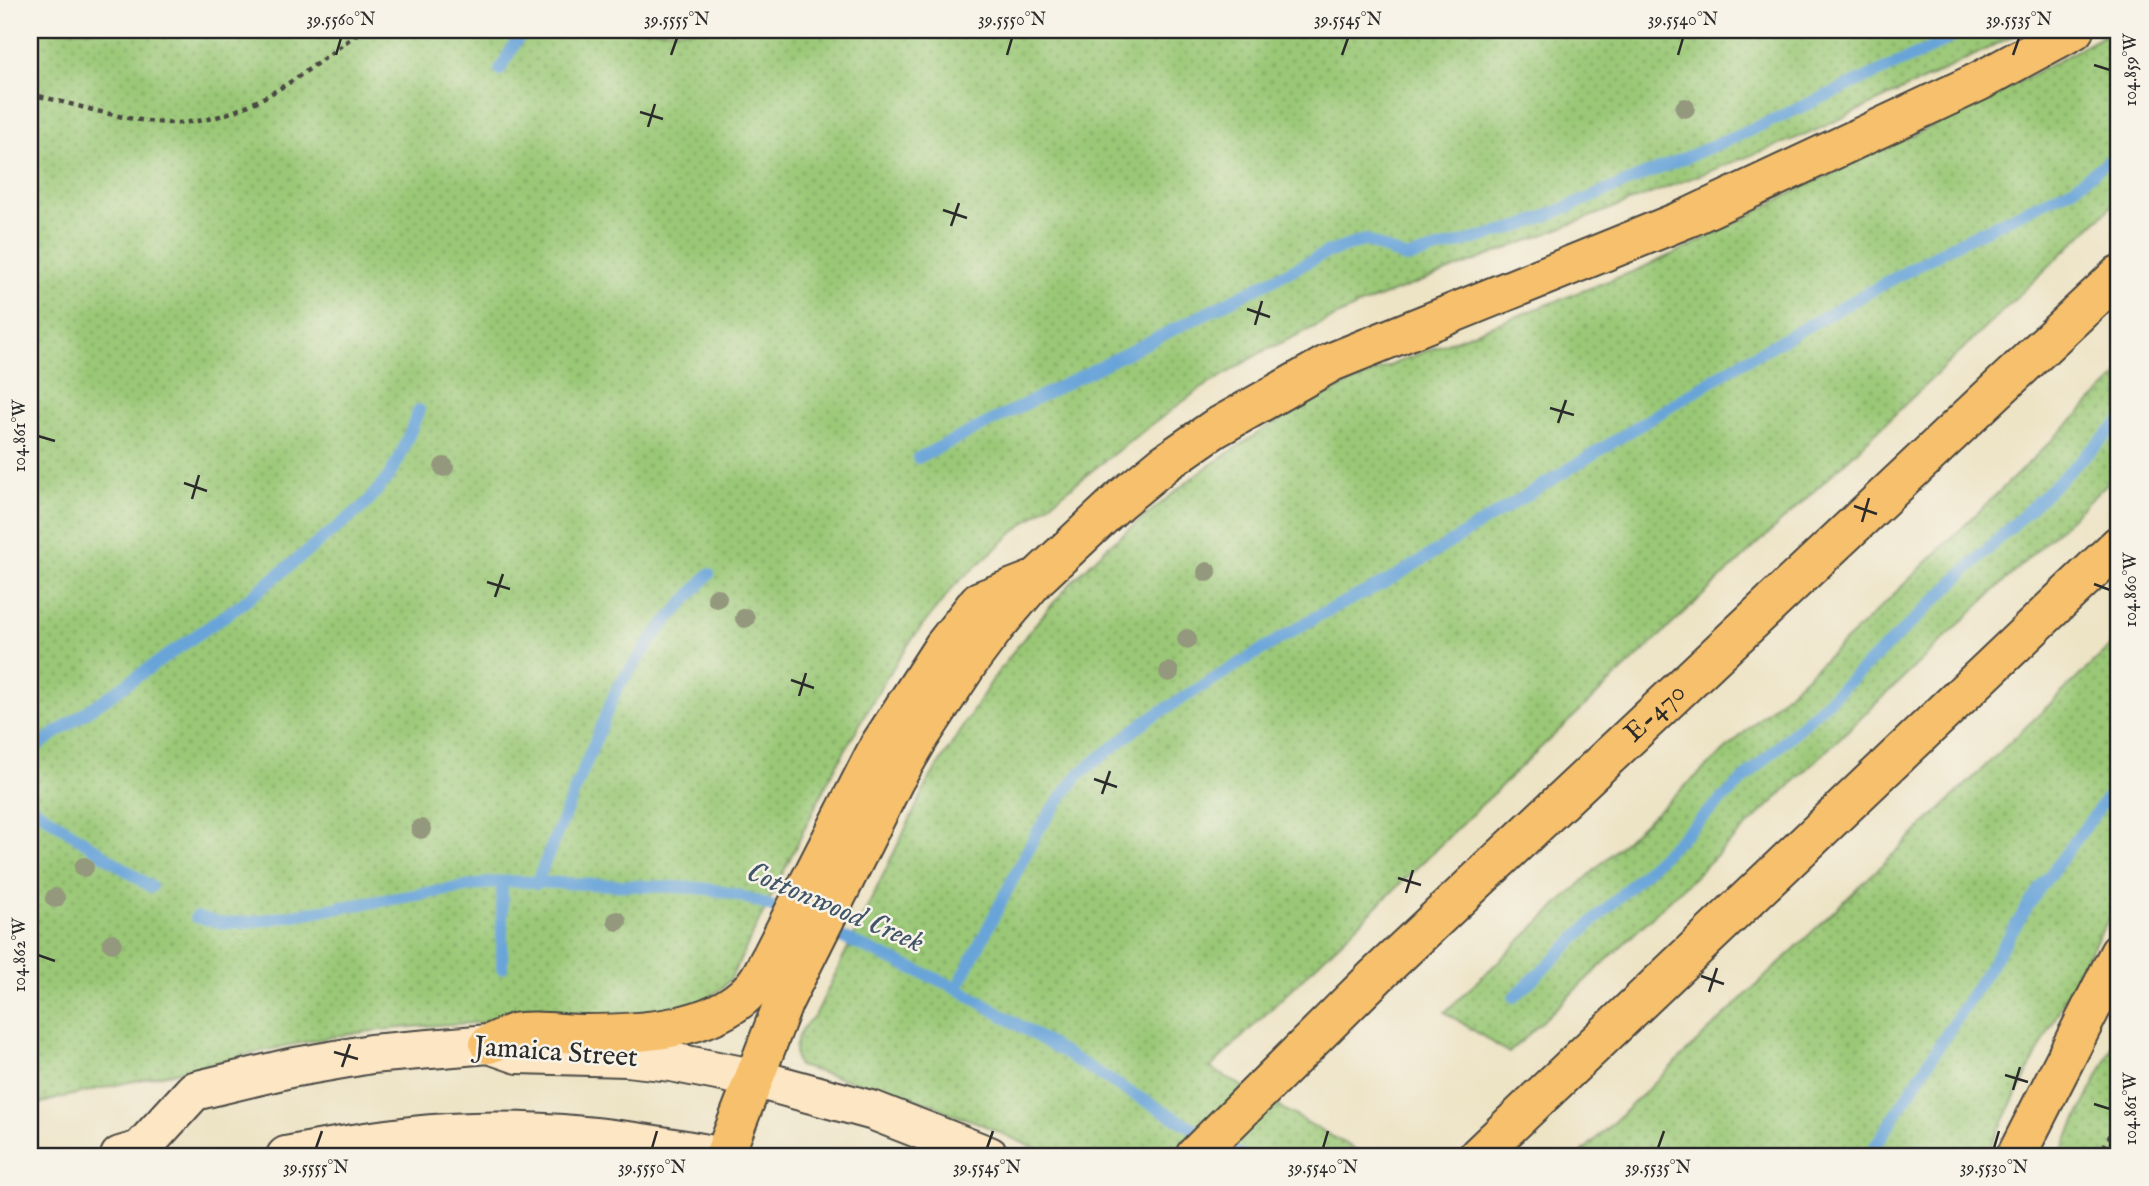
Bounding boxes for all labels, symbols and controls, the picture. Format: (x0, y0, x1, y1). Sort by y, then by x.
text: 39.5560°N (306, 9, 376, 32)
text: 39.5555°N (644, 9, 710, 32)
text: 39.5550°N (978, 9, 1046, 32)
text: 39.5545°N (1314, 9, 1382, 32)
text: 39.5540°N (1648, 9, 1719, 32)
text: 39.5535°N (1986, 9, 2052, 32)
text: 104.859°W (2120, 33, 2143, 106)
text: 104.861°W (9, 399, 32, 472)
text: 104.860°W (2120, 552, 2143, 627)
street label: E-470 (1617, 675, 1693, 750)
water label: Cottonwood Creek (741, 854, 929, 962)
text: 104.862°W (9, 917, 32, 992)
street label: Jamaica Street (470, 1030, 639, 1076)
text: 104.861°W (2120, 1072, 2143, 1145)
text: 39.5555°N (283, 1157, 349, 1180)
text: 39.5550°N (618, 1157, 686, 1180)
text: 39.5545°N (953, 1157, 1021, 1180)
text: 39.5540°N (1288, 1157, 1359, 1180)
text: 39.5535°N (1625, 1157, 1691, 1180)
text: 39.5530°N (1960, 1157, 2029, 1180)

